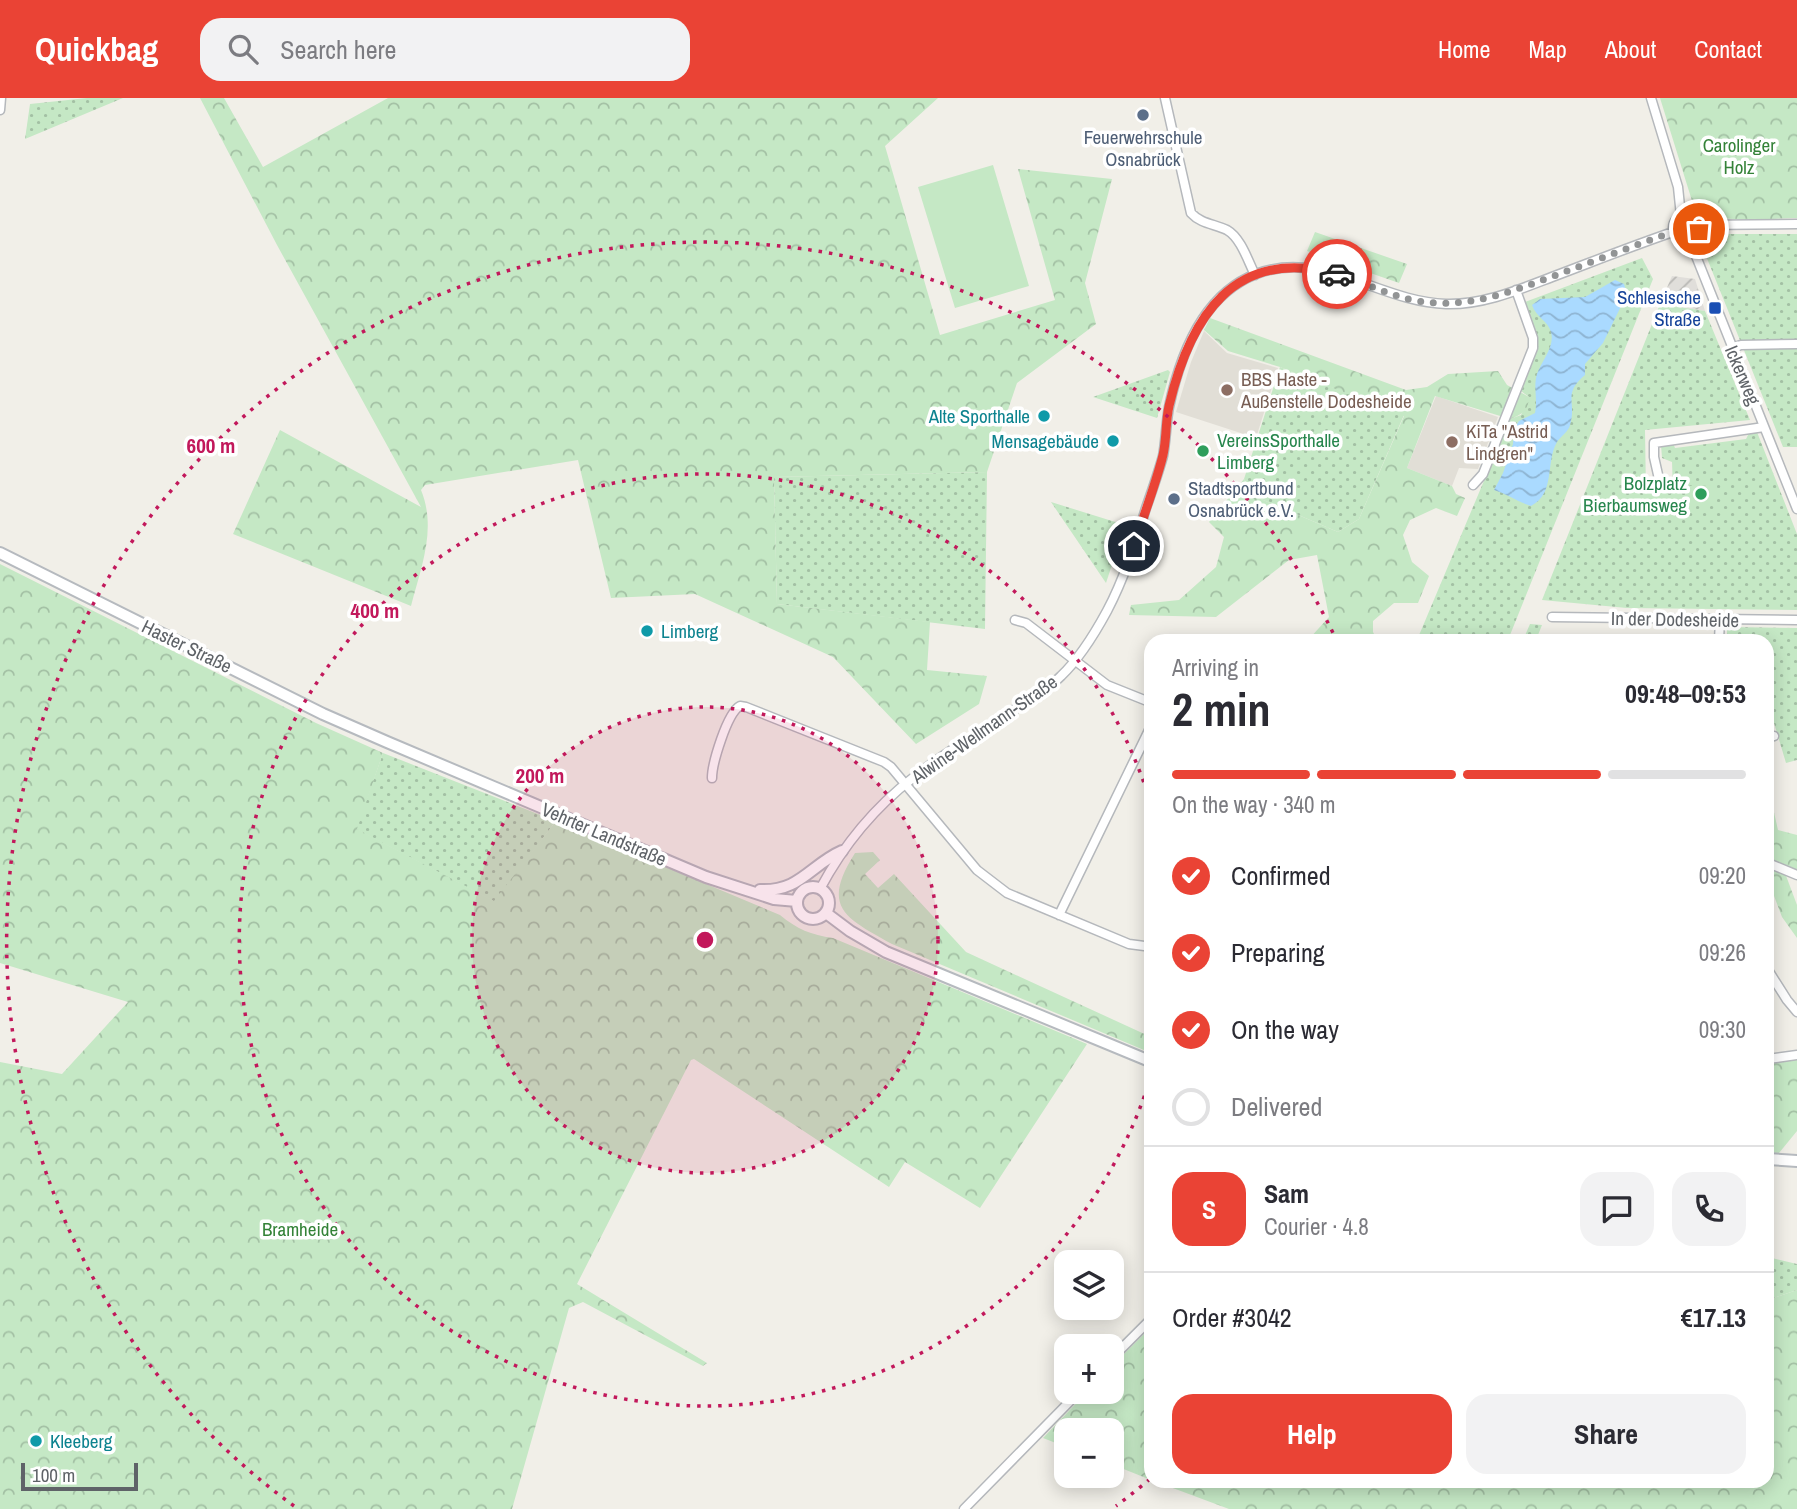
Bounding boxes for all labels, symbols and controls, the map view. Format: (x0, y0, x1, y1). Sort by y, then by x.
search box (200, 18, 690, 81)
text: Quickbag (35, 27, 158, 71)
icon: search (224, 30, 262, 68)
text: Search here (280, 32, 396, 67)
text: Home (1438, 33, 1490, 65)
text: Map (1528, 33, 1567, 65)
text: About (1605, 33, 1656, 65)
text: Contact (1694, 33, 1762, 65)
marker: Feuerwehrschule Osnabrück (1135, 107, 1151, 123)
place label: Feuerwehrschule Osnabrück (1084, 124, 1202, 172)
park label: Carolinger Holz (1703, 132, 1776, 180)
pin (1669, 199, 1729, 259)
icon: bag (1680, 210, 1718, 248)
courier (1302, 239, 1372, 309)
icon: car (1318, 255, 1356, 293)
place label: Schlesische Straße (1617, 284, 1701, 332)
marker: Schlesische Straße (1707, 300, 1723, 316)
street label: Ickerweg (1719, 341, 1767, 409)
place label: BBS Haste - Außenstelle Dodesheide (1240, 366, 1412, 414)
marker: BBS Haste - Außenstelle Dodesheide (1219, 382, 1235, 398)
place label: Alte Sporthalle (928, 403, 1030, 429)
marker: Alte Sporthalle (1036, 408, 1052, 424)
place label: KiTa "Astrid Lindgren" (1466, 418, 1548, 466)
place label: VereinsSporthalle Limberg (1217, 427, 1340, 475)
place label: Mensagebäude (992, 428, 1099, 454)
text: 600 m (187, 431, 235, 460)
marker: Mensagebäude (1105, 433, 1121, 449)
marker: KiTa "Astrid Lindgren" (1444, 434, 1460, 450)
marker: VereinsSporthalle Limberg (1195, 443, 1211, 459)
place label: Bolzplatz Bierbaumsweg (1583, 470, 1687, 518)
place label: Stadtsportbund Osnabrück e.V. (1188, 475, 1294, 523)
marker: Bolzplatz Bierbaumsweg (1693, 486, 1709, 502)
marker: Stadtsportbund Osnabrück e.V. (1166, 491, 1182, 507)
pin (1104, 516, 1164, 576)
icon: home (1115, 527, 1153, 565)
text: 400 m (351, 596, 399, 625)
street label: In der Dodesheide (1611, 605, 1739, 633)
street label: Haster Straße (138, 613, 236, 679)
place label: Limberg (661, 618, 718, 644)
marker: Limberg (639, 623, 655, 639)
text: Arriving in (1172, 652, 1259, 683)
street label: Alwine-Wellmann-Straße (905, 669, 1062, 790)
text: 09:48–09:53 (1625, 676, 1746, 711)
text: 2 min (1172, 678, 1271, 740)
text: 200 m (516, 761, 564, 790)
text: On the way · 340 m (1172, 789, 1336, 820)
street label: Vehrter Landstraße (538, 796, 670, 872)
icon: check (1172, 857, 1210, 895)
text: Confirmed (1231, 858, 1331, 893)
text: 09:20 (1699, 860, 1746, 891)
centre of rings (693, 928, 717, 952)
icon: check (1172, 934, 1210, 972)
text: Preparing (1231, 935, 1325, 970)
text: 09:26 (1699, 937, 1746, 968)
icon: check (1172, 1011, 1210, 1049)
text: On the way (1231, 1012, 1339, 1047)
text: 09:30 (1699, 1014, 1746, 1045)
text: Delivered (1231, 1089, 1322, 1124)
button: chat (1580, 1172, 1654, 1246)
button: phone (1672, 1172, 1746, 1246)
text: Sam (1264, 1176, 1309, 1211)
text: S (1202, 1192, 1216, 1227)
text: Courier · 4.8 (1264, 1211, 1369, 1242)
park label: Bramheide (262, 1216, 338, 1242)
map controls (1054, 1250, 1124, 1488)
button: layers (1054, 1250, 1124, 1320)
text: Order #3042 (1172, 1300, 1292, 1335)
text: €17.13 (1681, 1300, 1746, 1335)
button: + (1054, 1334, 1124, 1404)
button: Help (1172, 1394, 1452, 1474)
button: Share (1466, 1394, 1746, 1474)
button: − (1054, 1418, 1124, 1488)
place label: Kleeberg (50, 1428, 113, 1454)
marker: Kleeberg (28, 1433, 44, 1449)
scale bar (21, 1460, 138, 1492)
text: 100 m (32, 1462, 75, 1488)

